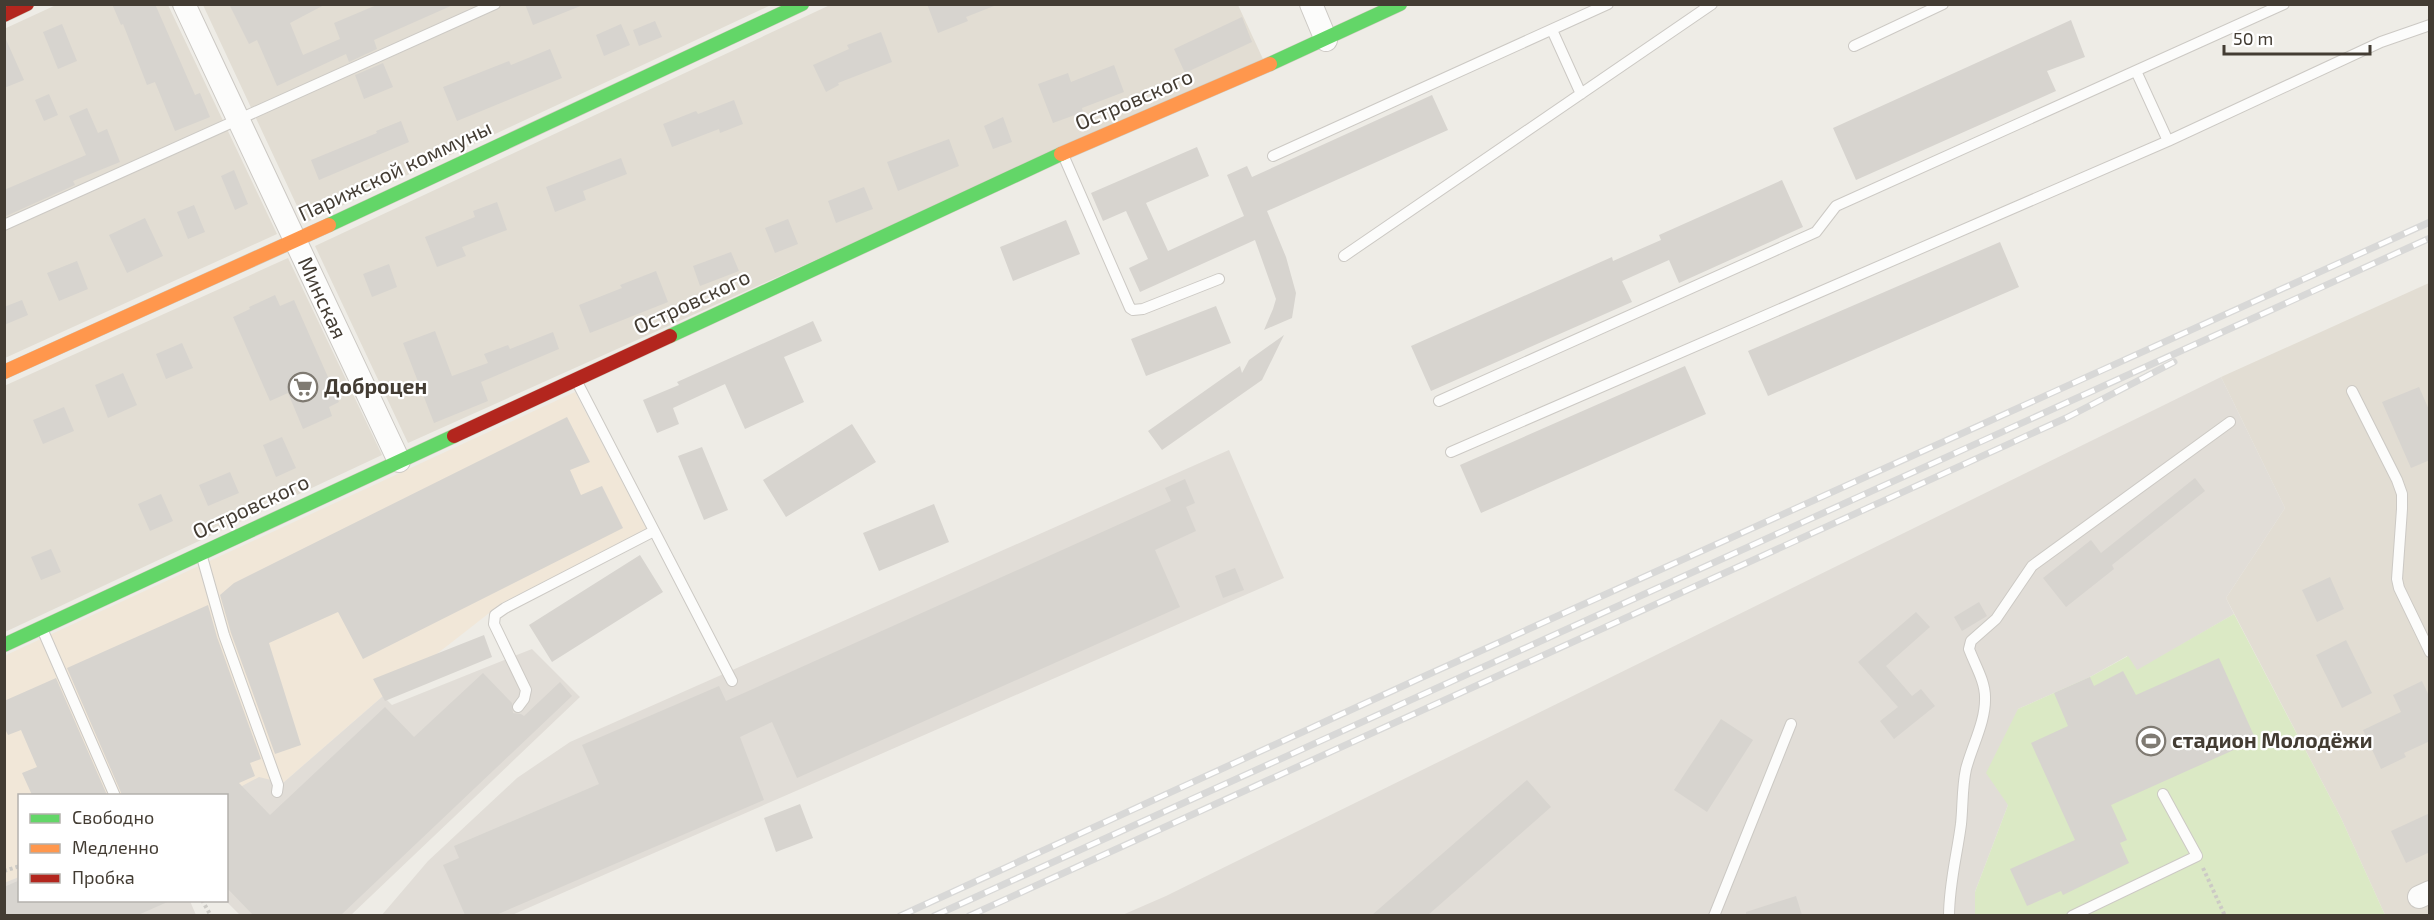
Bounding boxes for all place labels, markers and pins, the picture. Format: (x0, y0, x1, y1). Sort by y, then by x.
supermarket icon: Доброцен (287, 371, 319, 403)
place label: Доброцен (324, 373, 427, 398)
sports icon: стадион Молодёжи (2135, 725, 2167, 757)
place label: стадион Молодёжи (2172, 727, 2372, 752)

